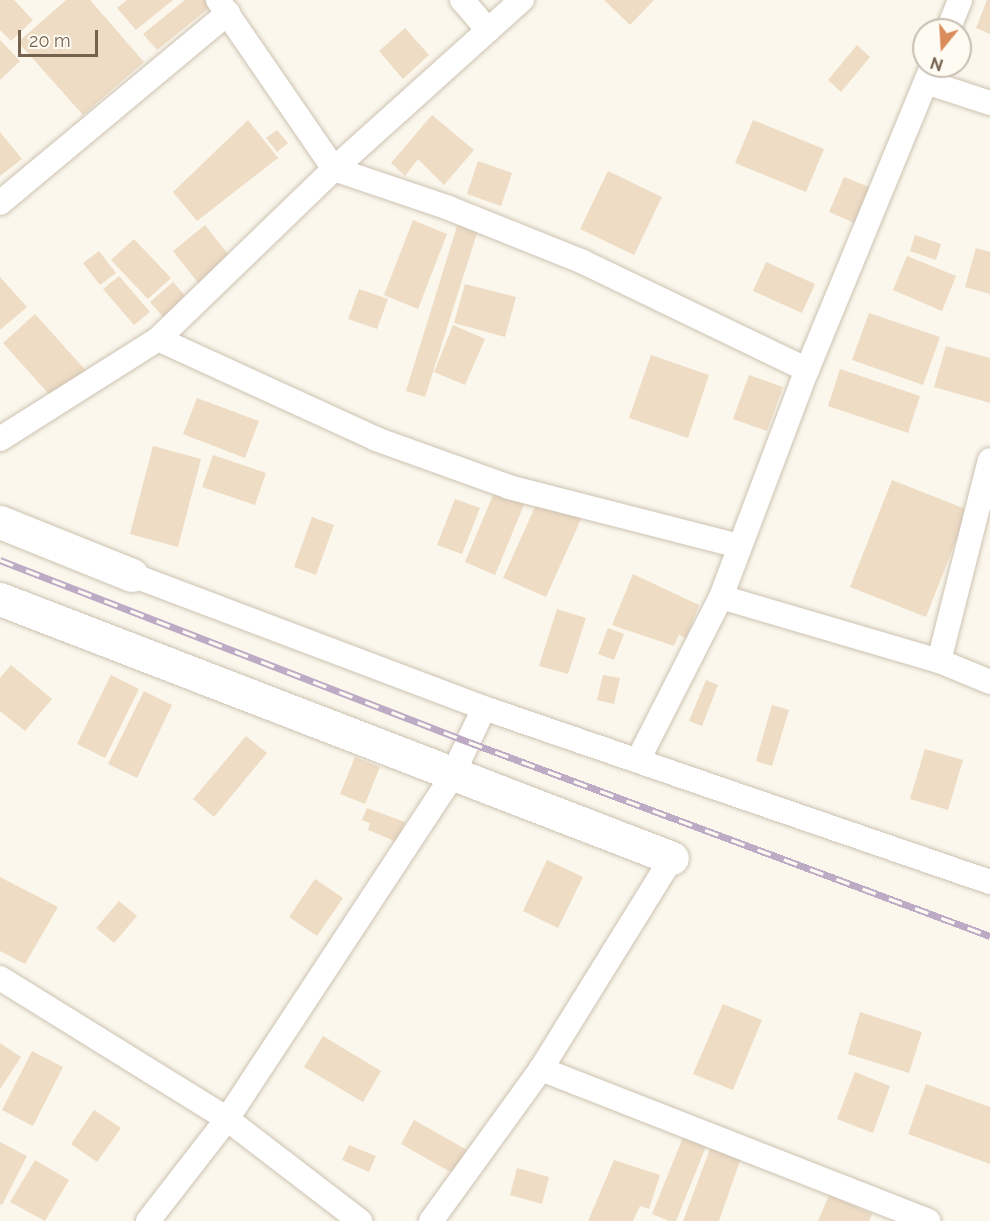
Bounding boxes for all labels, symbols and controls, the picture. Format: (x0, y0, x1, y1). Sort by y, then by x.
scale bar (21, 18, 100, 56)
north arrow (912, 18, 972, 78)
text: 20 m (29, 30, 71, 51)
text: N (928, 53, 946, 75)

